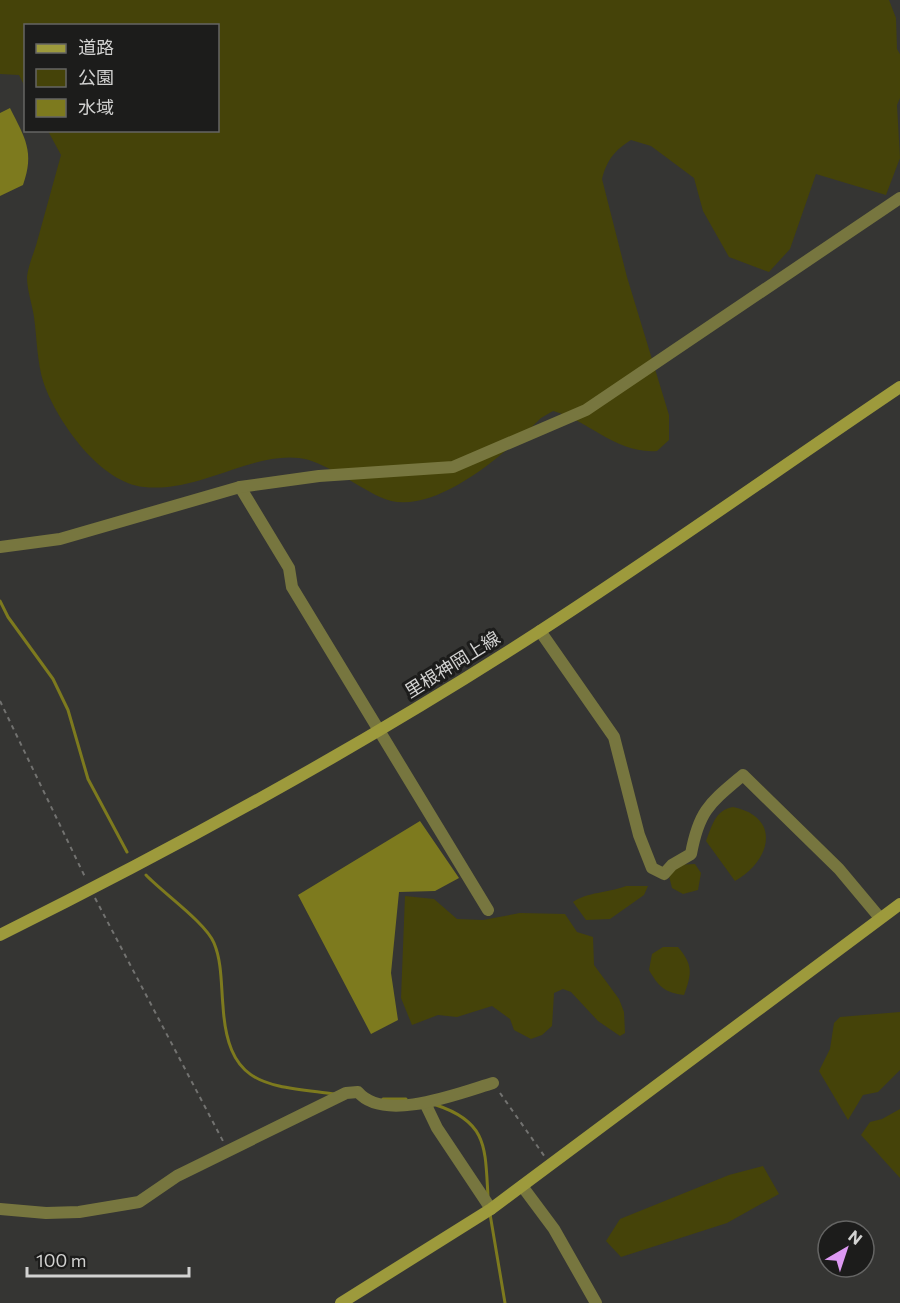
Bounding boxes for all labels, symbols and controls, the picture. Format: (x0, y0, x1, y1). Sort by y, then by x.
legend (24, 24, 219, 132)
text: 道路 (78, 36, 114, 58)
text: 公園 (78, 66, 114, 88)
text: 水域 (78, 96, 114, 118)
street label: 里根神岡上線 (400, 626, 504, 702)
north arrow (816, 1219, 876, 1279)
text: N (845, 1226, 866, 1248)
scale bar (27, 1240, 189, 1278)
text: 100 m (36, 1249, 86, 1271)

